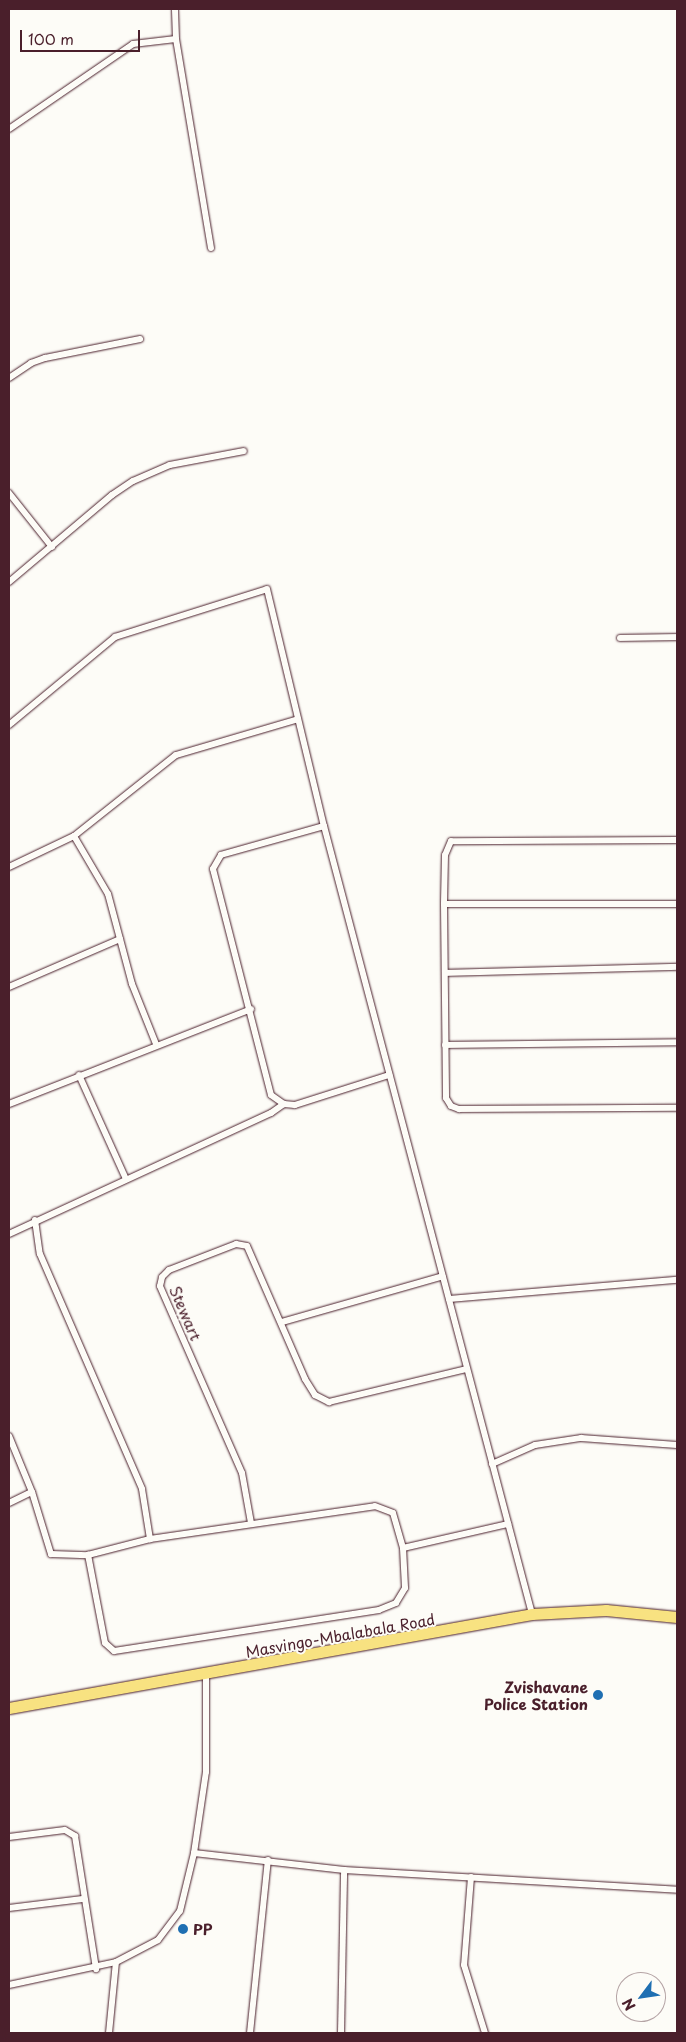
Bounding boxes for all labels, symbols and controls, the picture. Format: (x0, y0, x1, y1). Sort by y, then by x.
scale bar (22, 20, 142, 52)
text: 100 m (28, 27, 74, 50)
street label: Stewart (166, 1283, 206, 1343)
street label: Masvingo-Mbalabala Road (243, 1609, 437, 1661)
place label: Zvishavane Police Station (483, 1677, 588, 1712)
marker: Zvishavane Police Station (592, 1689, 604, 1701)
place label: PP (193, 1920, 212, 1938)
marker: PP (177, 1923, 189, 1935)
north arrow (616, 1972, 666, 2022)
text: N (617, 1994, 640, 2015)

